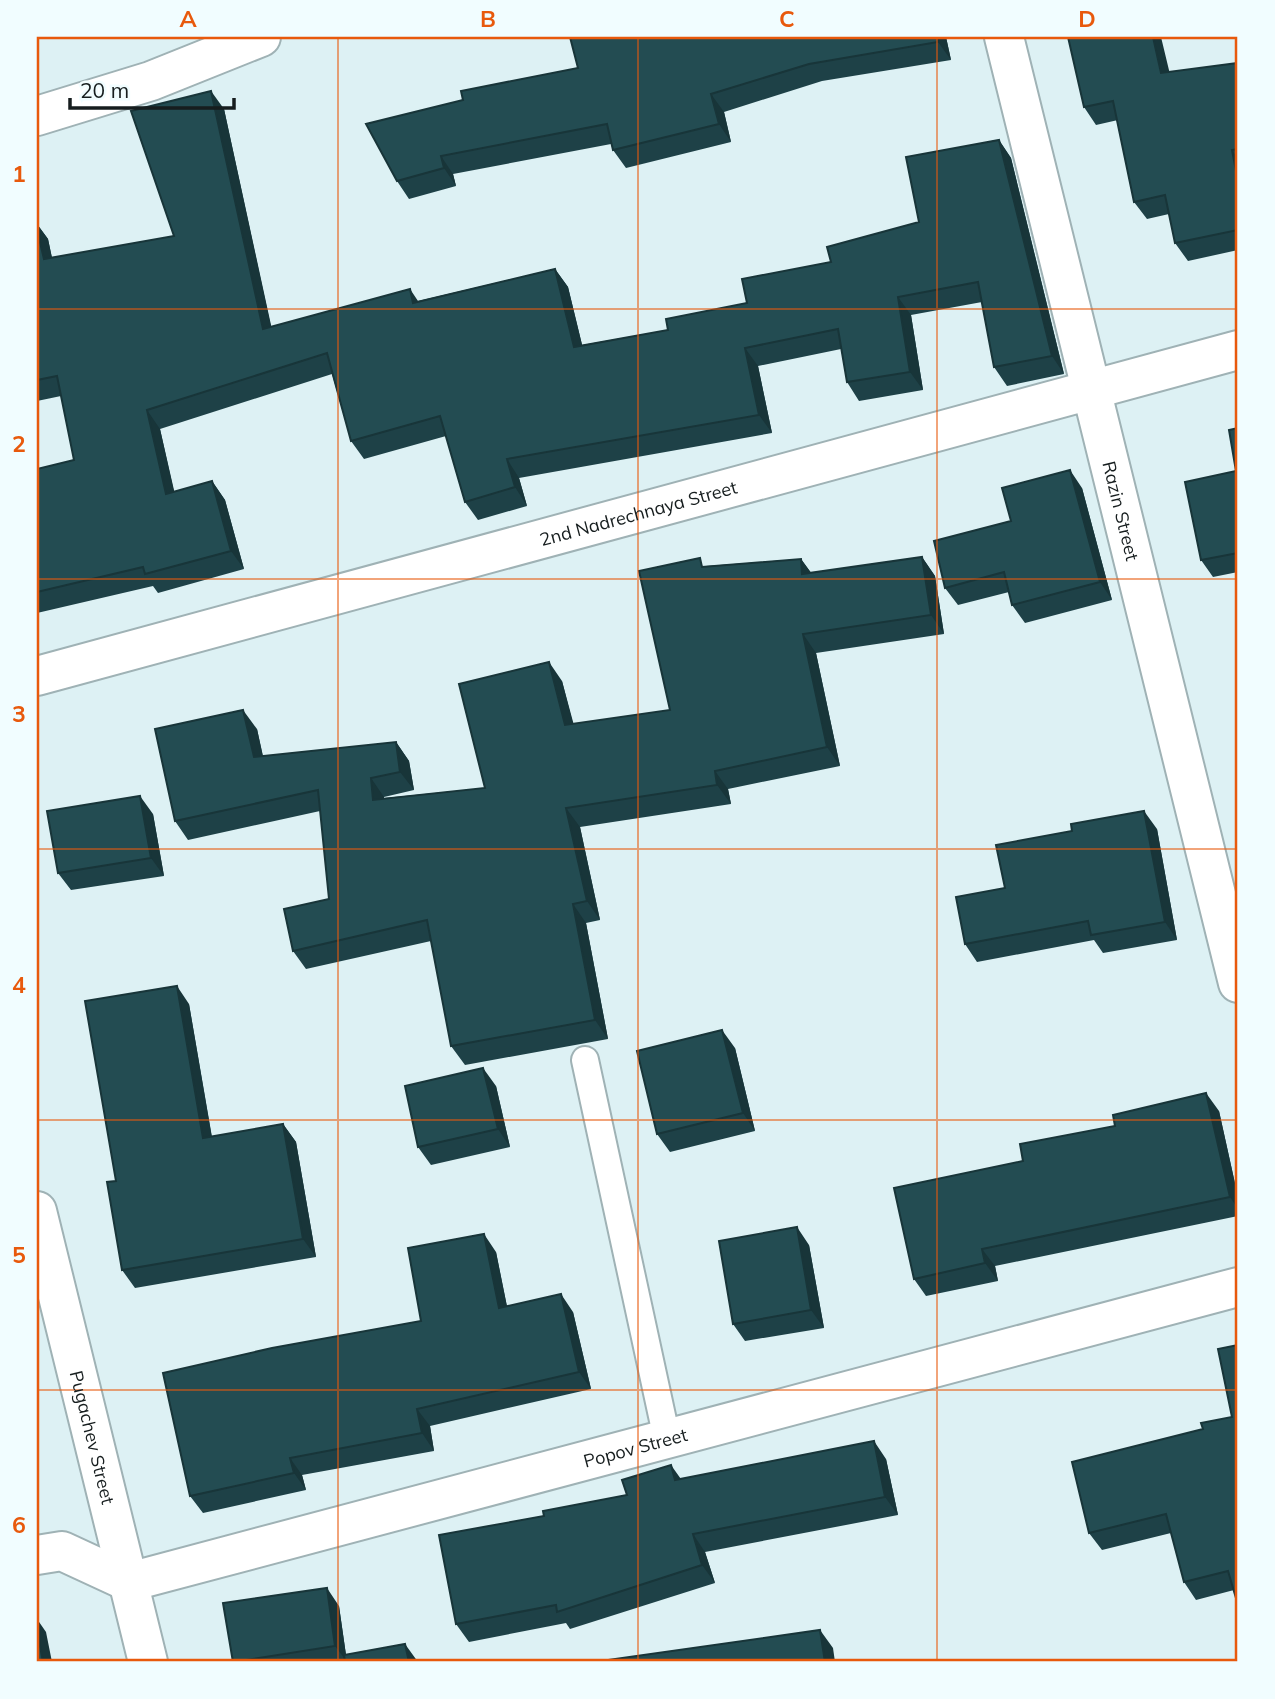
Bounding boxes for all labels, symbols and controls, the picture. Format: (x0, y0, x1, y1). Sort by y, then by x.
text: A (179, 4, 197, 33)
text: B (480, 4, 496, 33)
text: C (779, 4, 795, 33)
text: D (1078, 4, 1096, 33)
scale bar (70, 66, 234, 110)
text: 20 m (80, 77, 129, 103)
text: 1 (12, 159, 26, 188)
text: 2 (12, 429, 26, 458)
street label: Razin Street (1098, 458, 1145, 563)
street label: 2nd Nadrechnaya Street (537, 475, 740, 551)
text: 3 (12, 699, 26, 728)
text: 4 (12, 970, 26, 999)
text: 5 (12, 1240, 26, 1269)
street label: Pugachev Street (65, 1368, 120, 1506)
street label: Popov Street (581, 1423, 690, 1472)
text: 6 (12, 1510, 26, 1539)

